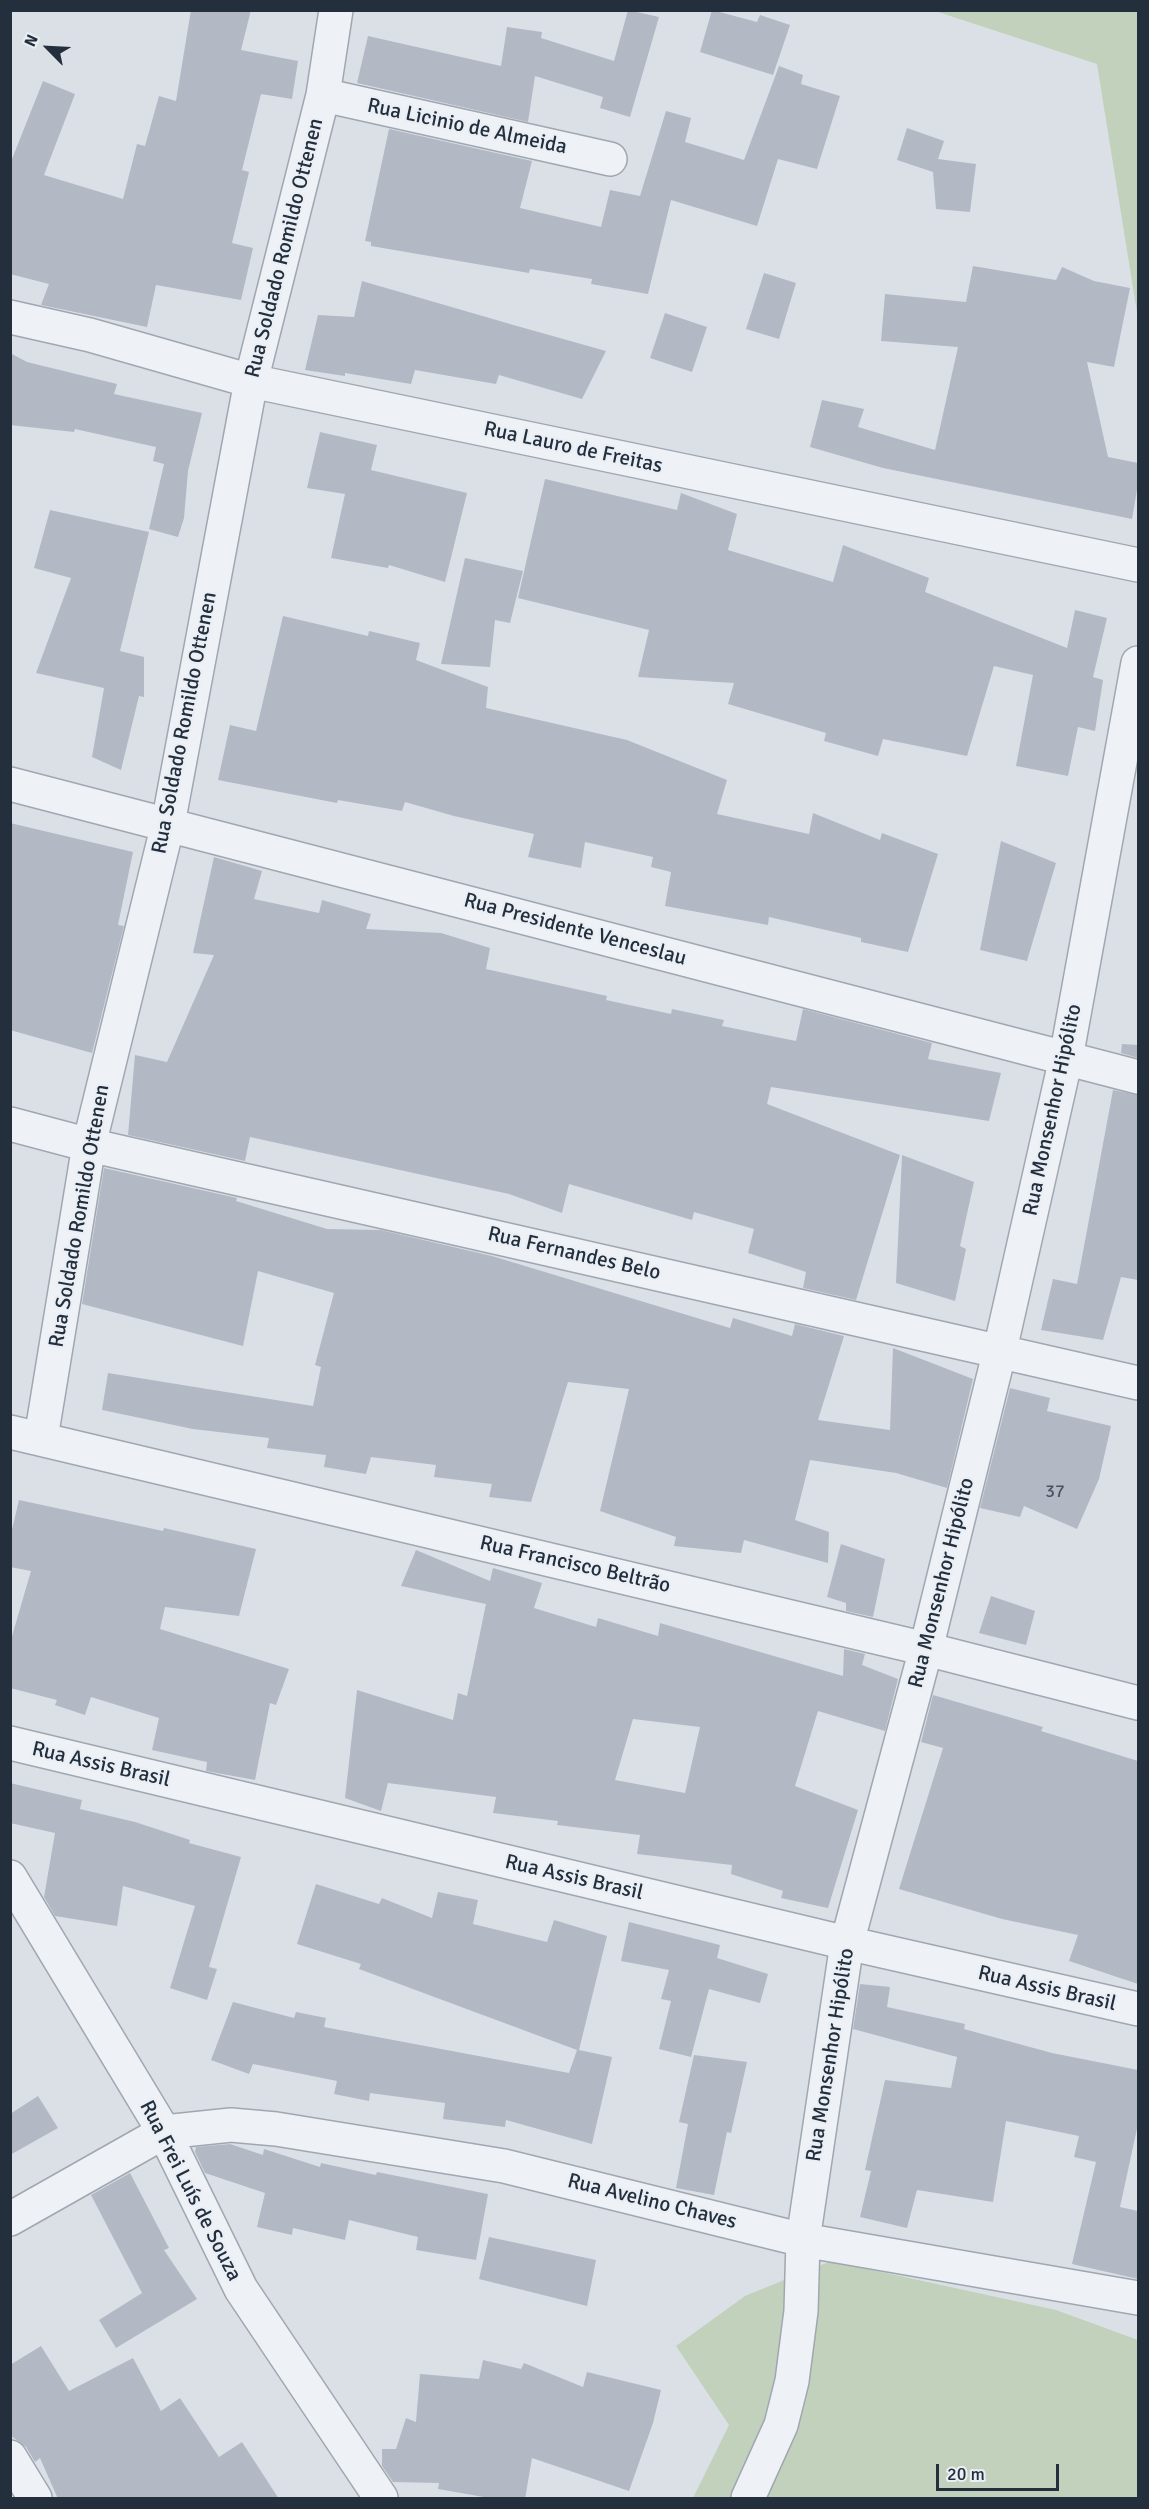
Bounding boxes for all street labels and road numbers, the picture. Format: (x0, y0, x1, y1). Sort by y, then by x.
street label: Rua Licinio de Almeida (365, 94, 569, 160)
street label: Rua Soldado Romildo Ottenen (241, 116, 329, 380)
street label: Rua Lauro de Freitas (481, 417, 665, 479)
street label: Rua Soldado Romildo Ottenen (147, 590, 223, 856)
street label: Rua Presidente Venceslau (461, 888, 689, 972)
street label: Rua Monsenhor Hipólito (1018, 1002, 1088, 1218)
street label: Rua Soldado Romildo Ottenen (44, 1083, 116, 1349)
street label: Rua Fernandes Belo (485, 1222, 663, 1286)
street label: Rua Monsenhor Hipólito (904, 1475, 980, 1691)
street label: Rua Francisco Beltrão (477, 1531, 673, 1599)
street label: Rua Assis Brasil (29, 1737, 173, 1793)
street label: Rua Assis Brasil (502, 1850, 646, 1906)
street label: Rua Monsenhor Hipólito (802, 1946, 860, 2164)
street label: Rua Assis Brasil (975, 1961, 1119, 2017)
street label: Rua Frei Luís de Souza (134, 2097, 246, 2285)
street label: Rua Avelino Chaves (565, 2169, 739, 2235)

